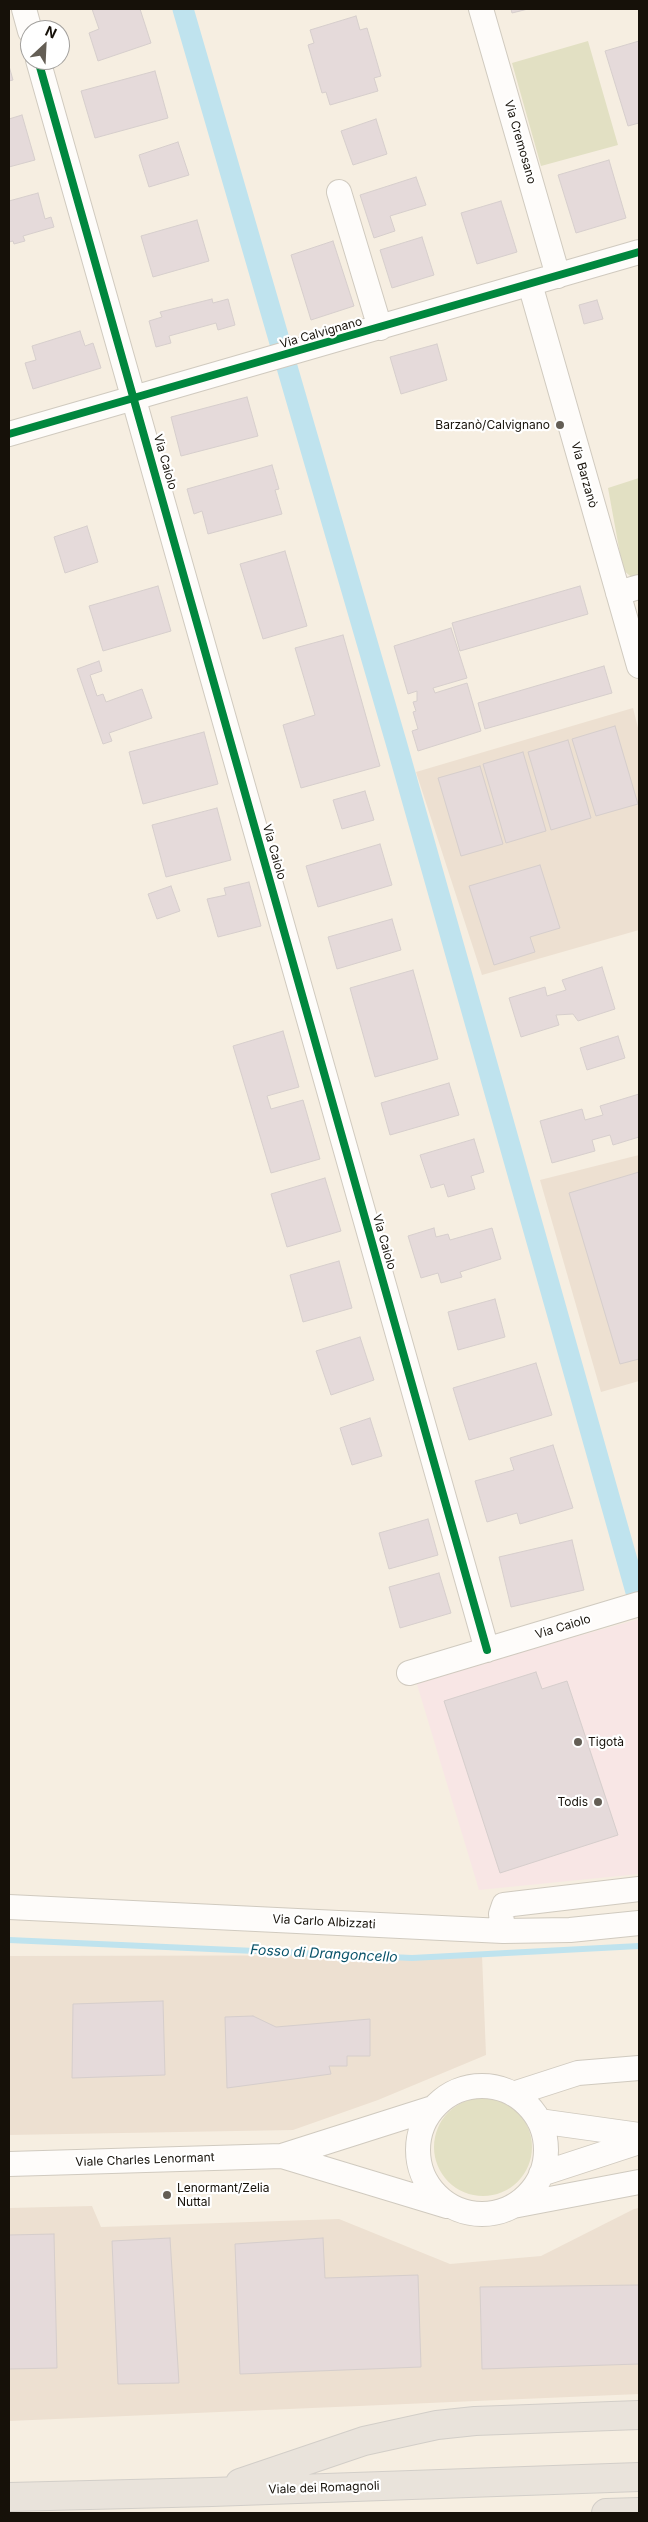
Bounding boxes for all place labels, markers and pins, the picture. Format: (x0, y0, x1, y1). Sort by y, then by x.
place label: Barzanò/Calvignano (435, 418, 550, 432)
marker: Barzanò/Calvignano (554, 419, 566, 431)
place label: Tigotà (588, 1735, 624, 1749)
marker: Tigotà (572, 1736, 584, 1748)
place label: Todis (557, 1795, 588, 1809)
marker: Todis (592, 1796, 604, 1808)
place label: Lenormant/Zelia Nuttal (177, 2181, 269, 2209)
marker: Lenormant/Zelia Nuttal (161, 2189, 173, 2201)

